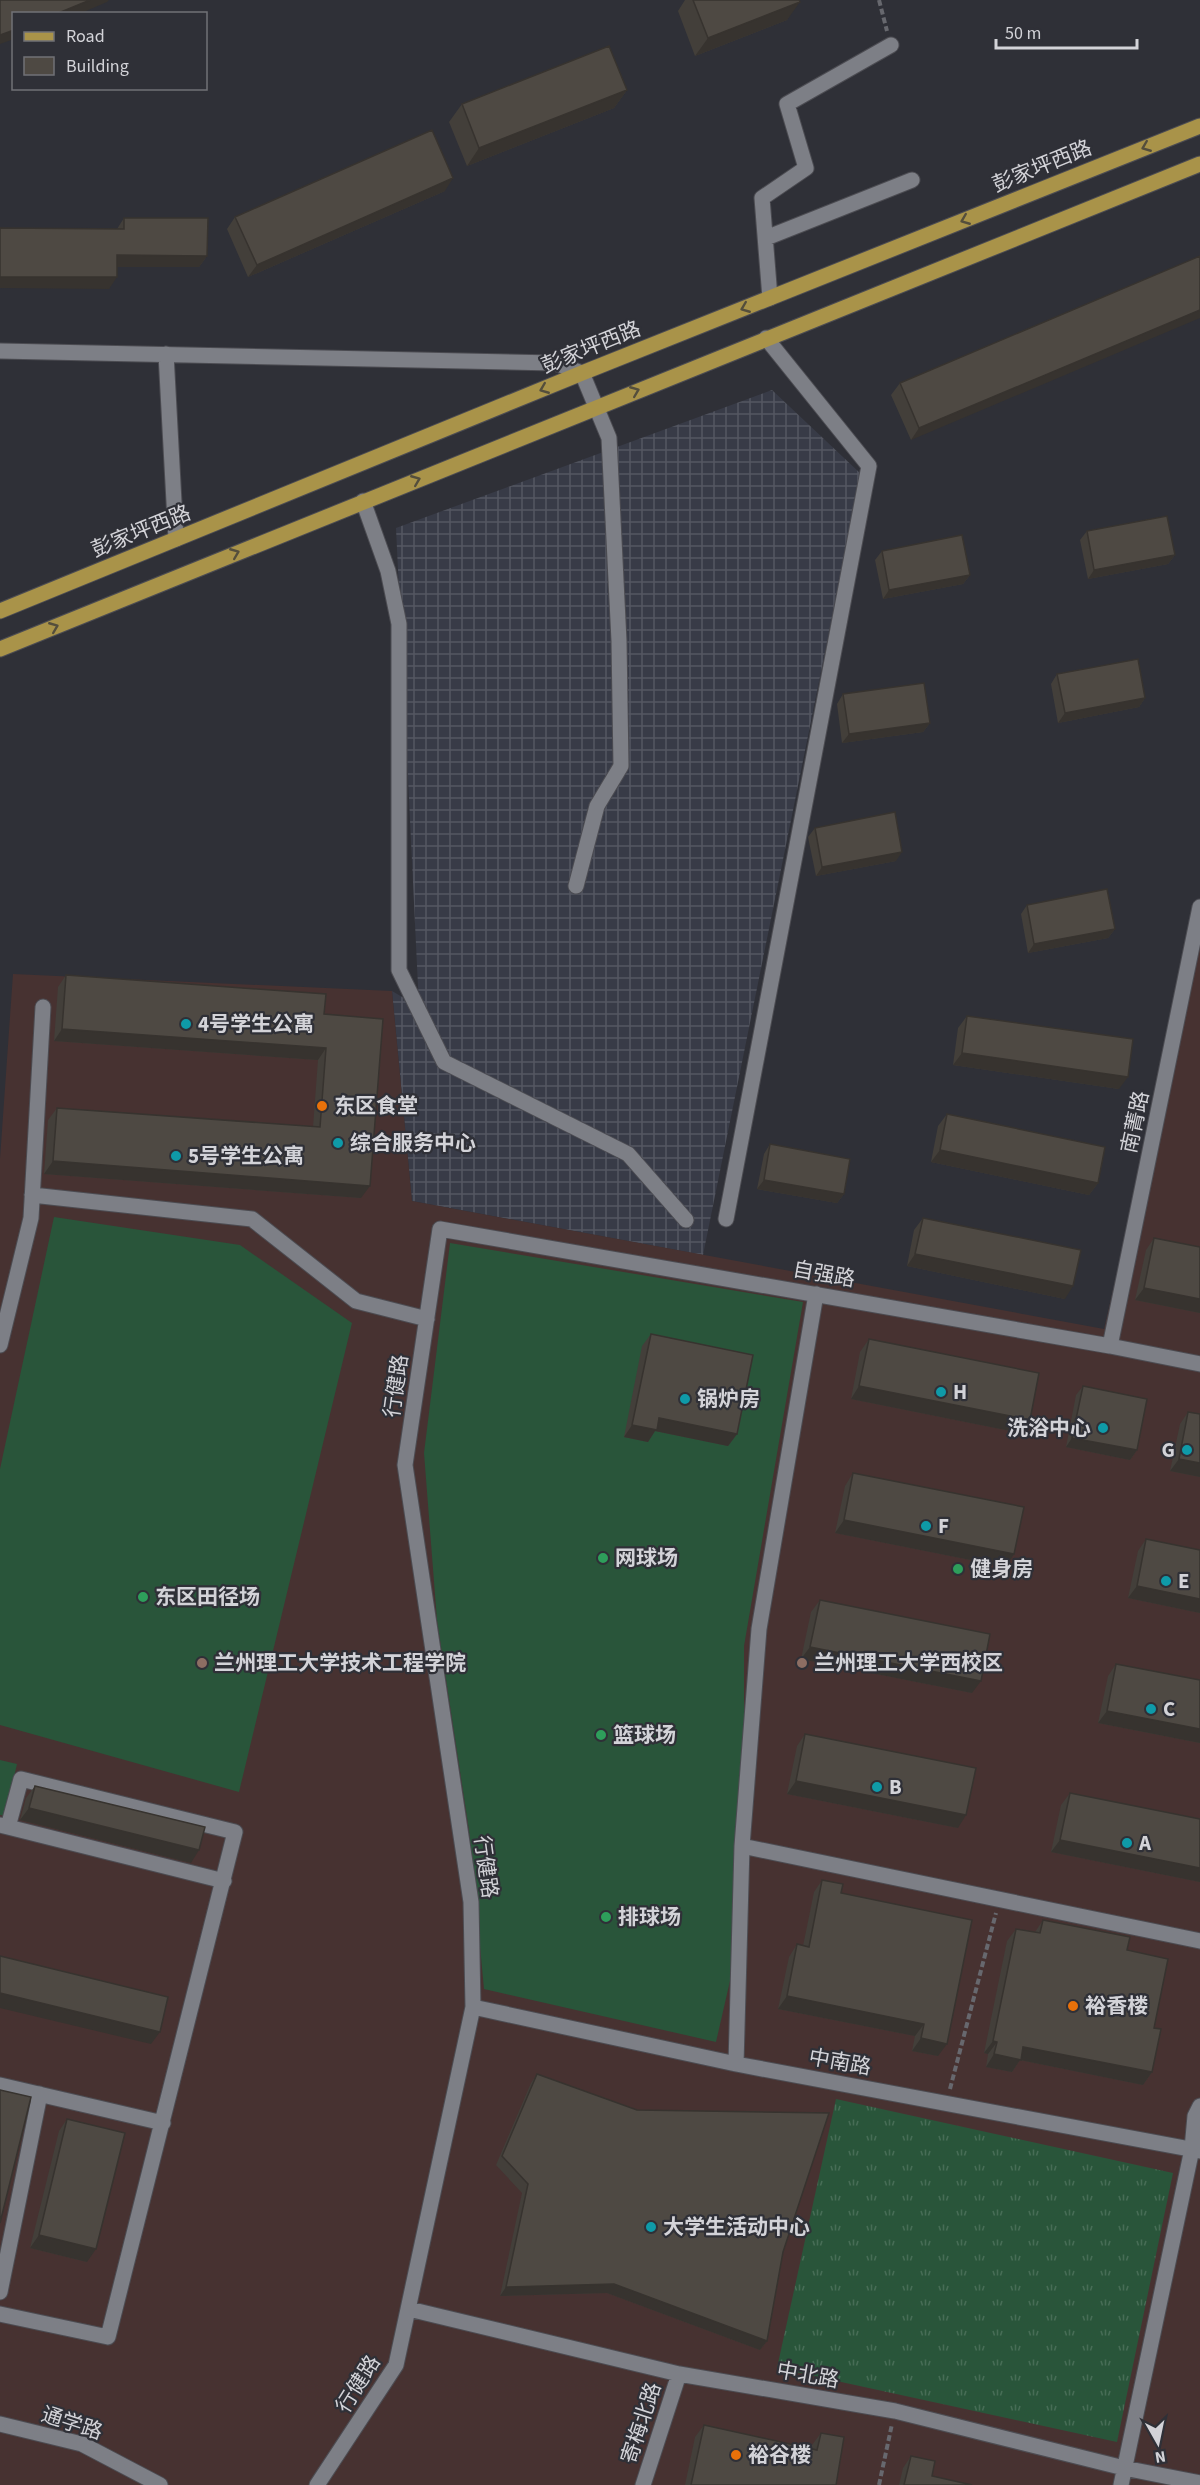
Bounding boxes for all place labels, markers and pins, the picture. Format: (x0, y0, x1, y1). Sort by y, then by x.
place label: 4号学生公寓 (198, 1009, 314, 1039)
marker: 4号学生公寓 (179, 1017, 193, 1031)
place label: 东区食堂 (334, 1091, 418, 1121)
marker: 东区食堂 (315, 1099, 329, 1113)
place label: 综合服务中心 (350, 1128, 476, 1158)
marker: 综合服务中心 (331, 1136, 345, 1150)
place label: 5号学生公寓 (188, 1141, 304, 1171)
marker: 5号学生公寓 (169, 1149, 183, 1163)
place label: H (953, 1377, 967, 1407)
place label: 锅炉房 (697, 1384, 760, 1414)
marker: H (934, 1385, 948, 1399)
marker: 锅炉房 (678, 1392, 692, 1406)
place label: 洗浴中心 (1007, 1413, 1091, 1443)
marker: 洗浴中心 (1096, 1421, 1110, 1435)
place label: G (1162, 1435, 1175, 1465)
marker: G (1180, 1443, 1194, 1457)
place label: F (938, 1511, 949, 1541)
marker: F (919, 1519, 933, 1533)
place label: 网球场 (615, 1543, 678, 1573)
marker: 网球场 (596, 1551, 610, 1565)
place label: 健身房 (970, 1554, 1033, 1584)
marker: 健身房 (951, 1562, 965, 1576)
place label: E (1178, 1566, 1190, 1596)
marker: E (1159, 1574, 1173, 1588)
place label: 东区田径场 (155, 1582, 260, 1612)
marker: 东区田径场 (136, 1590, 150, 1604)
place label: 兰州理工大学技术工程学院 (214, 1648, 466, 1678)
place label: 兰州理工大学西校区 (814, 1648, 1003, 1678)
marker: 兰州理工大学技术工程学院 (195, 1656, 209, 1670)
marker: 兰州理工大学西校区 (795, 1656, 809, 1670)
place label: C (1163, 1694, 1175, 1724)
marker: C (1144, 1702, 1158, 1716)
place label: 篮球场 (613, 1720, 676, 1750)
marker: 篮球场 (594, 1728, 608, 1742)
place label: B (889, 1772, 902, 1802)
marker: B (870, 1780, 884, 1794)
place label: A (1138, 1828, 1152, 1858)
marker: A (1120, 1836, 1134, 1850)
place label: 排球场 (618, 1902, 681, 1932)
marker: 排球场 (599, 1910, 613, 1924)
place label: 裕香楼 (1085, 1991, 1148, 2021)
marker: 裕香楼 (1066, 1999, 1080, 2013)
place label: 大学生活动中心 (663, 2212, 810, 2242)
marker: 大学生活动中心 (644, 2220, 658, 2234)
place label: 裕谷楼 (748, 2440, 811, 2470)
marker: 裕谷楼 (729, 2448, 743, 2462)

